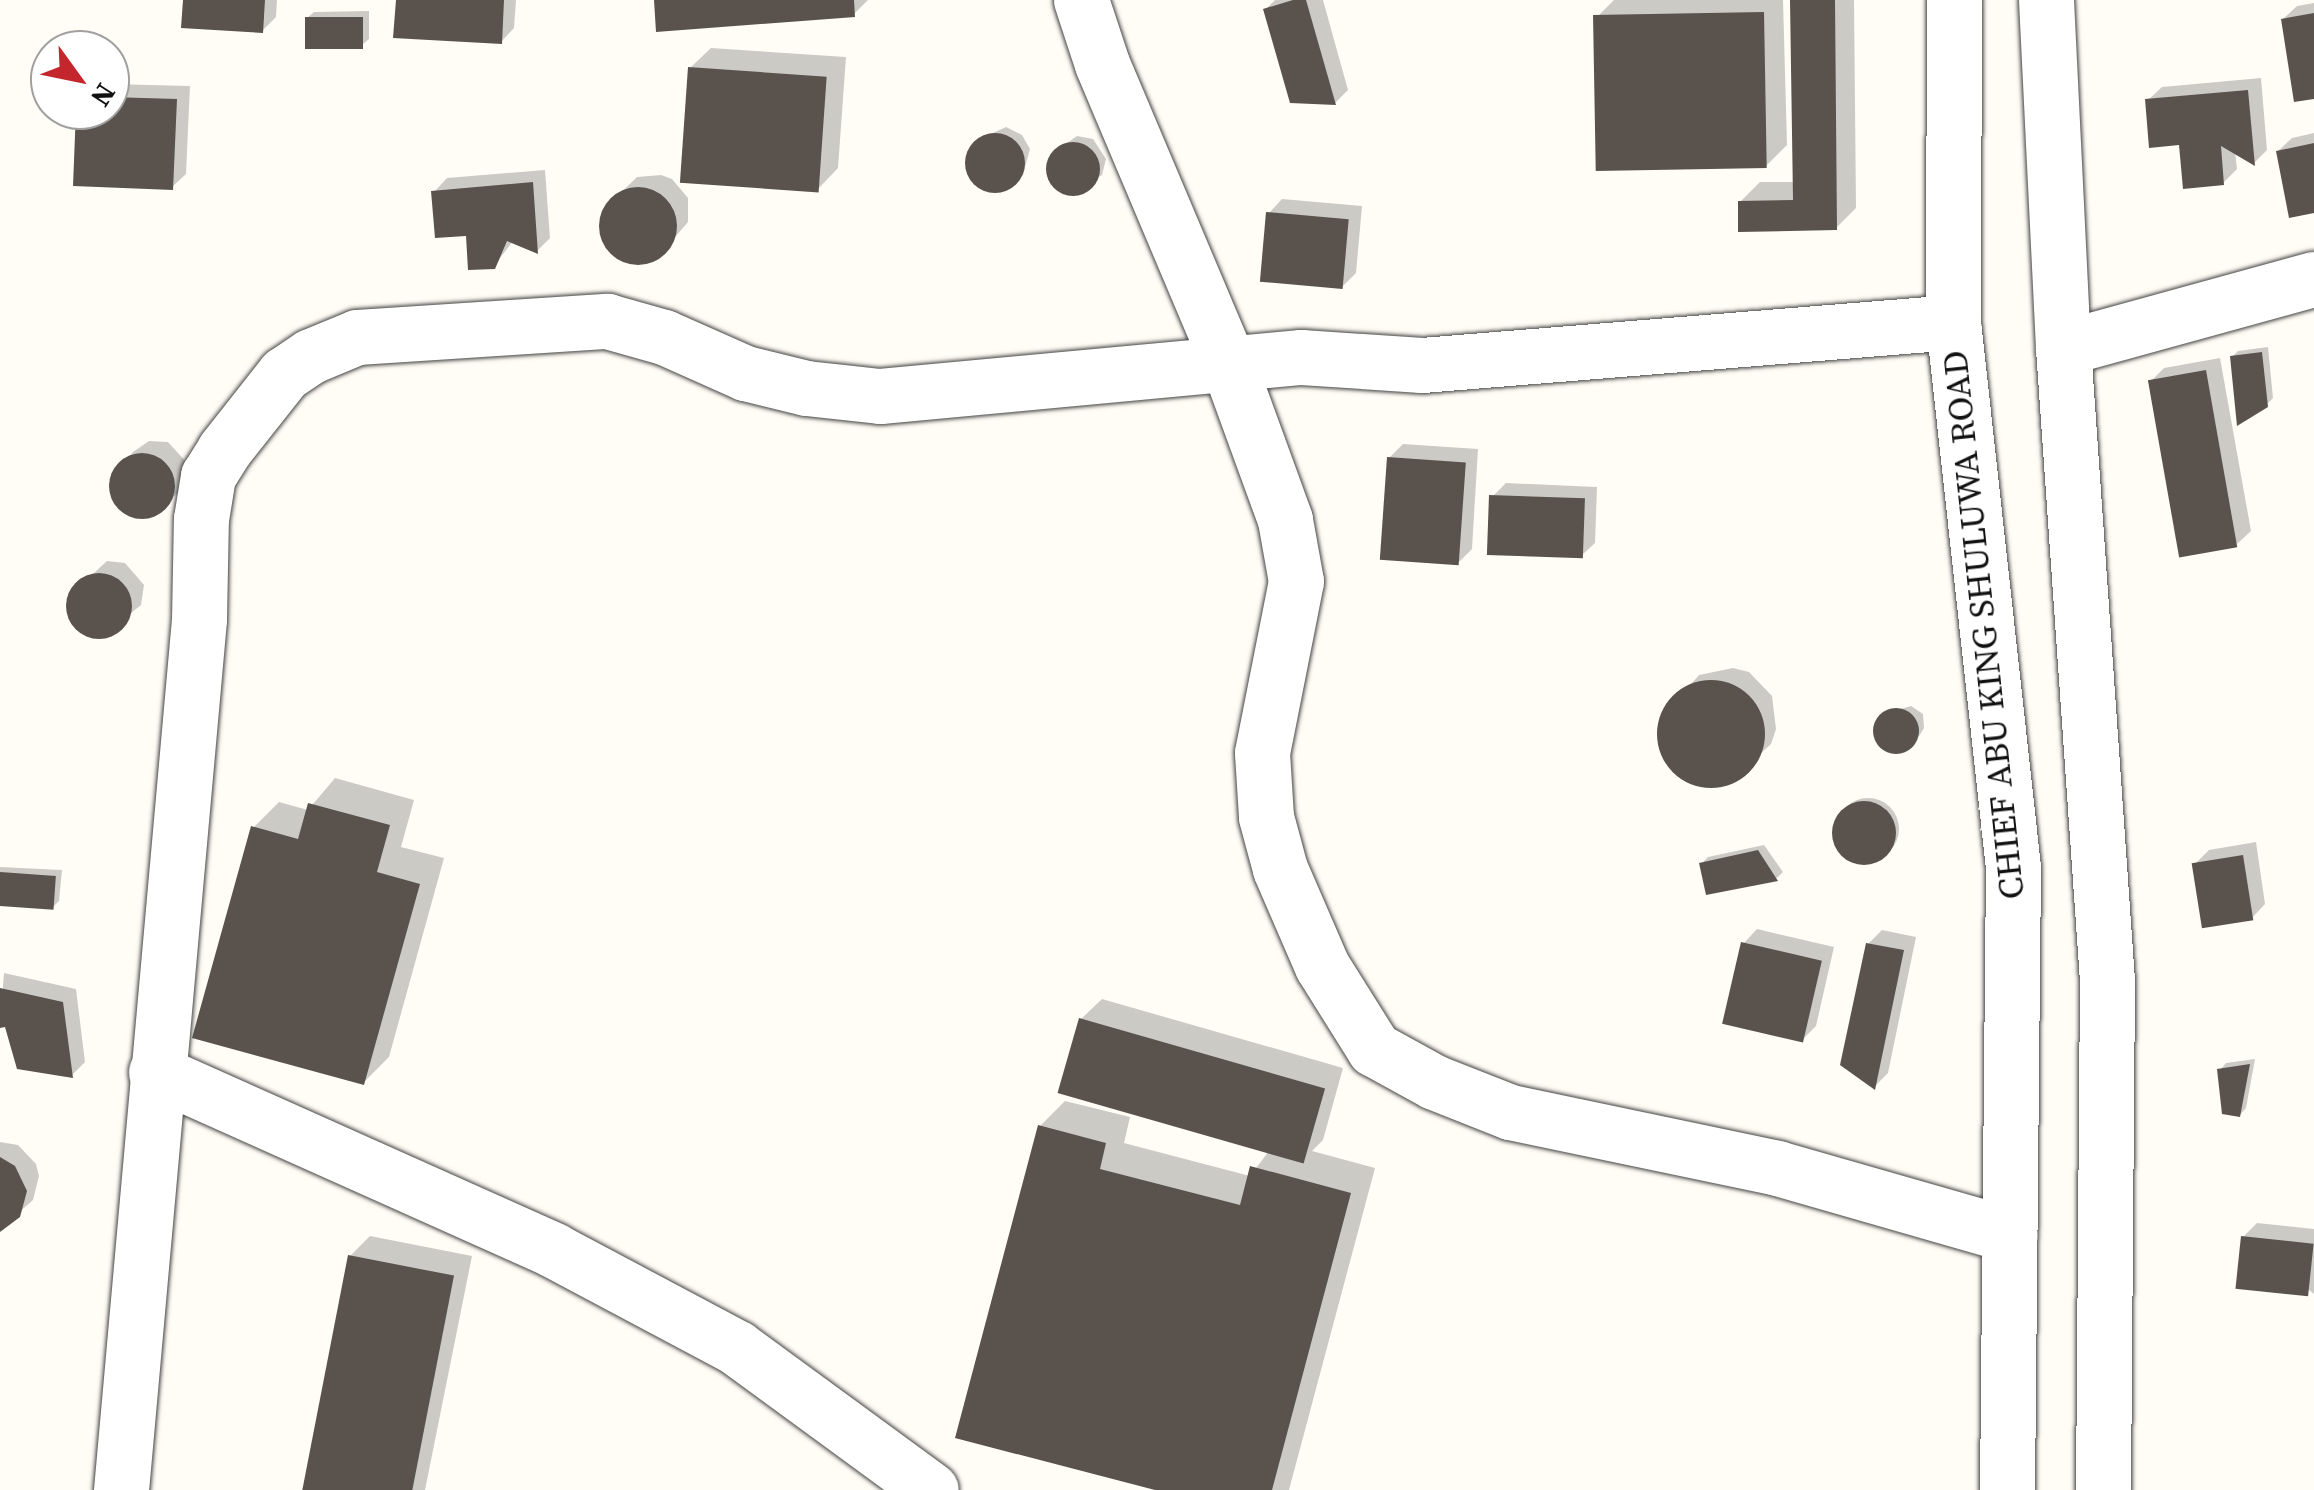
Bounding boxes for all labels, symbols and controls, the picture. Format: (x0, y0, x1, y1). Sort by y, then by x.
north arrow (30, 30, 130, 130)
text: N (82, 76, 125, 114)
street label: CHIEF ABU KING SHULUWA ROAD (1933, 349, 2033, 901)

